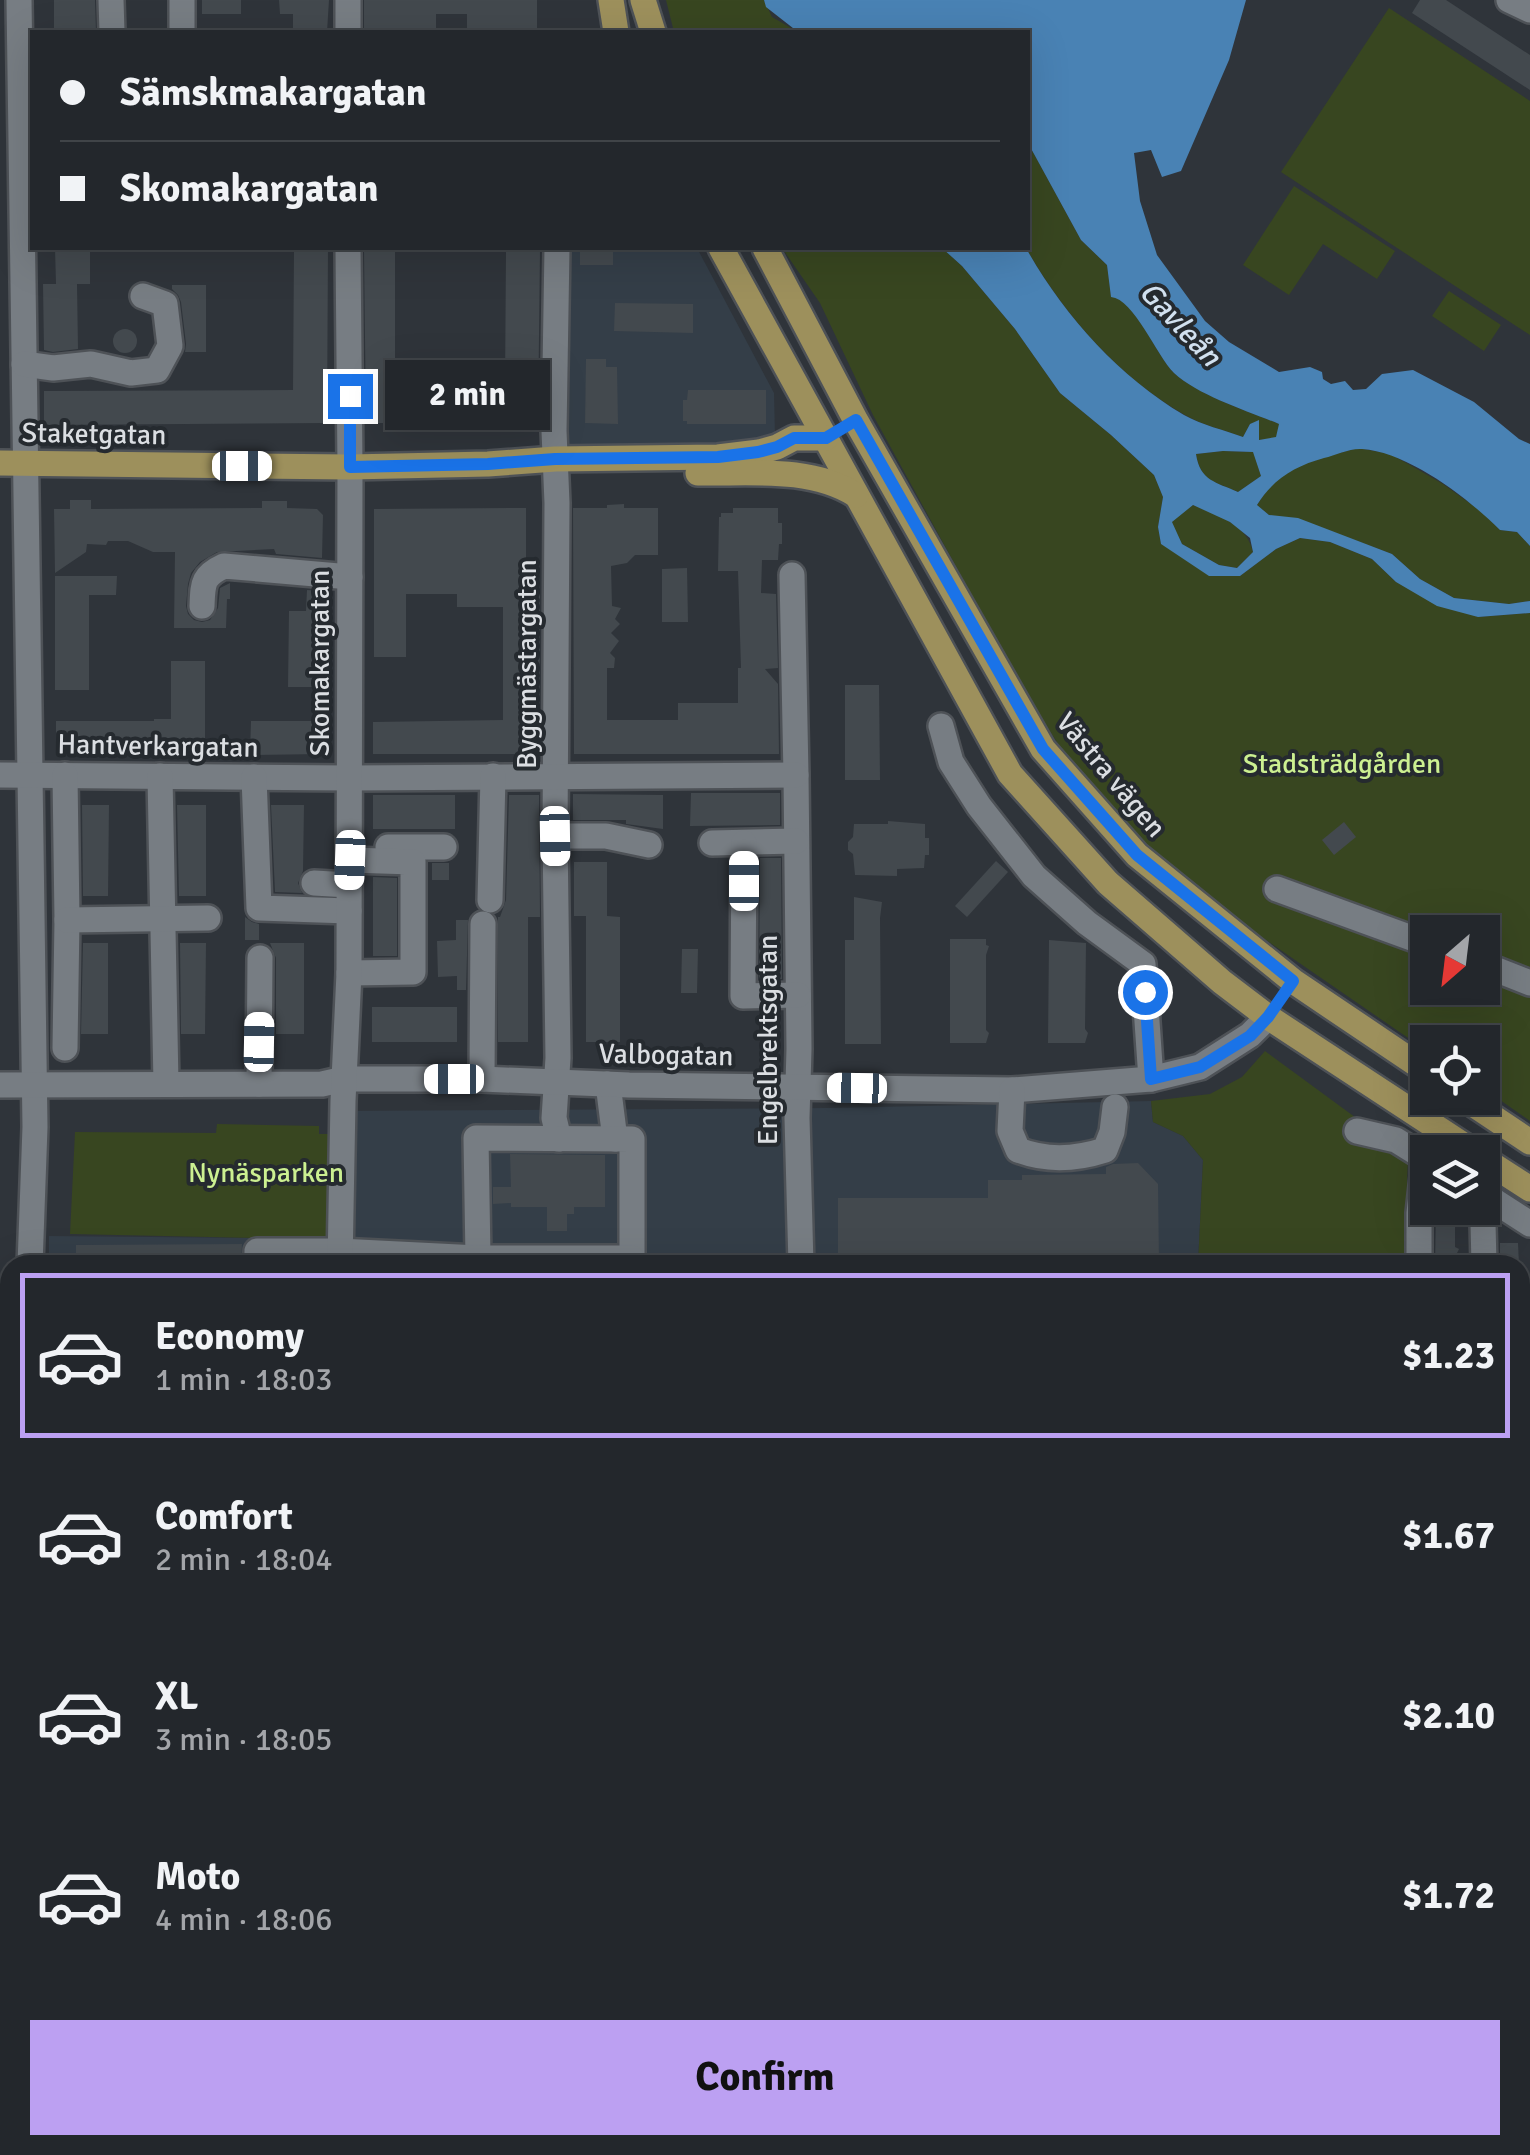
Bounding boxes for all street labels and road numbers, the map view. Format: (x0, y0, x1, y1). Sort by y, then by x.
street label: Staketgatan (21, 416, 167, 452)
street label: Byggmästargatan (510, 559, 544, 769)
street label: Skomakargatan (303, 570, 337, 756)
street label: Västra vägen (1049, 706, 1173, 844)
street label: Hantverkargatan (57, 727, 259, 765)
street label: Engelbrektsgatan (751, 935, 785, 1145)
street label: Valbogatan (598, 1037, 734, 1073)

